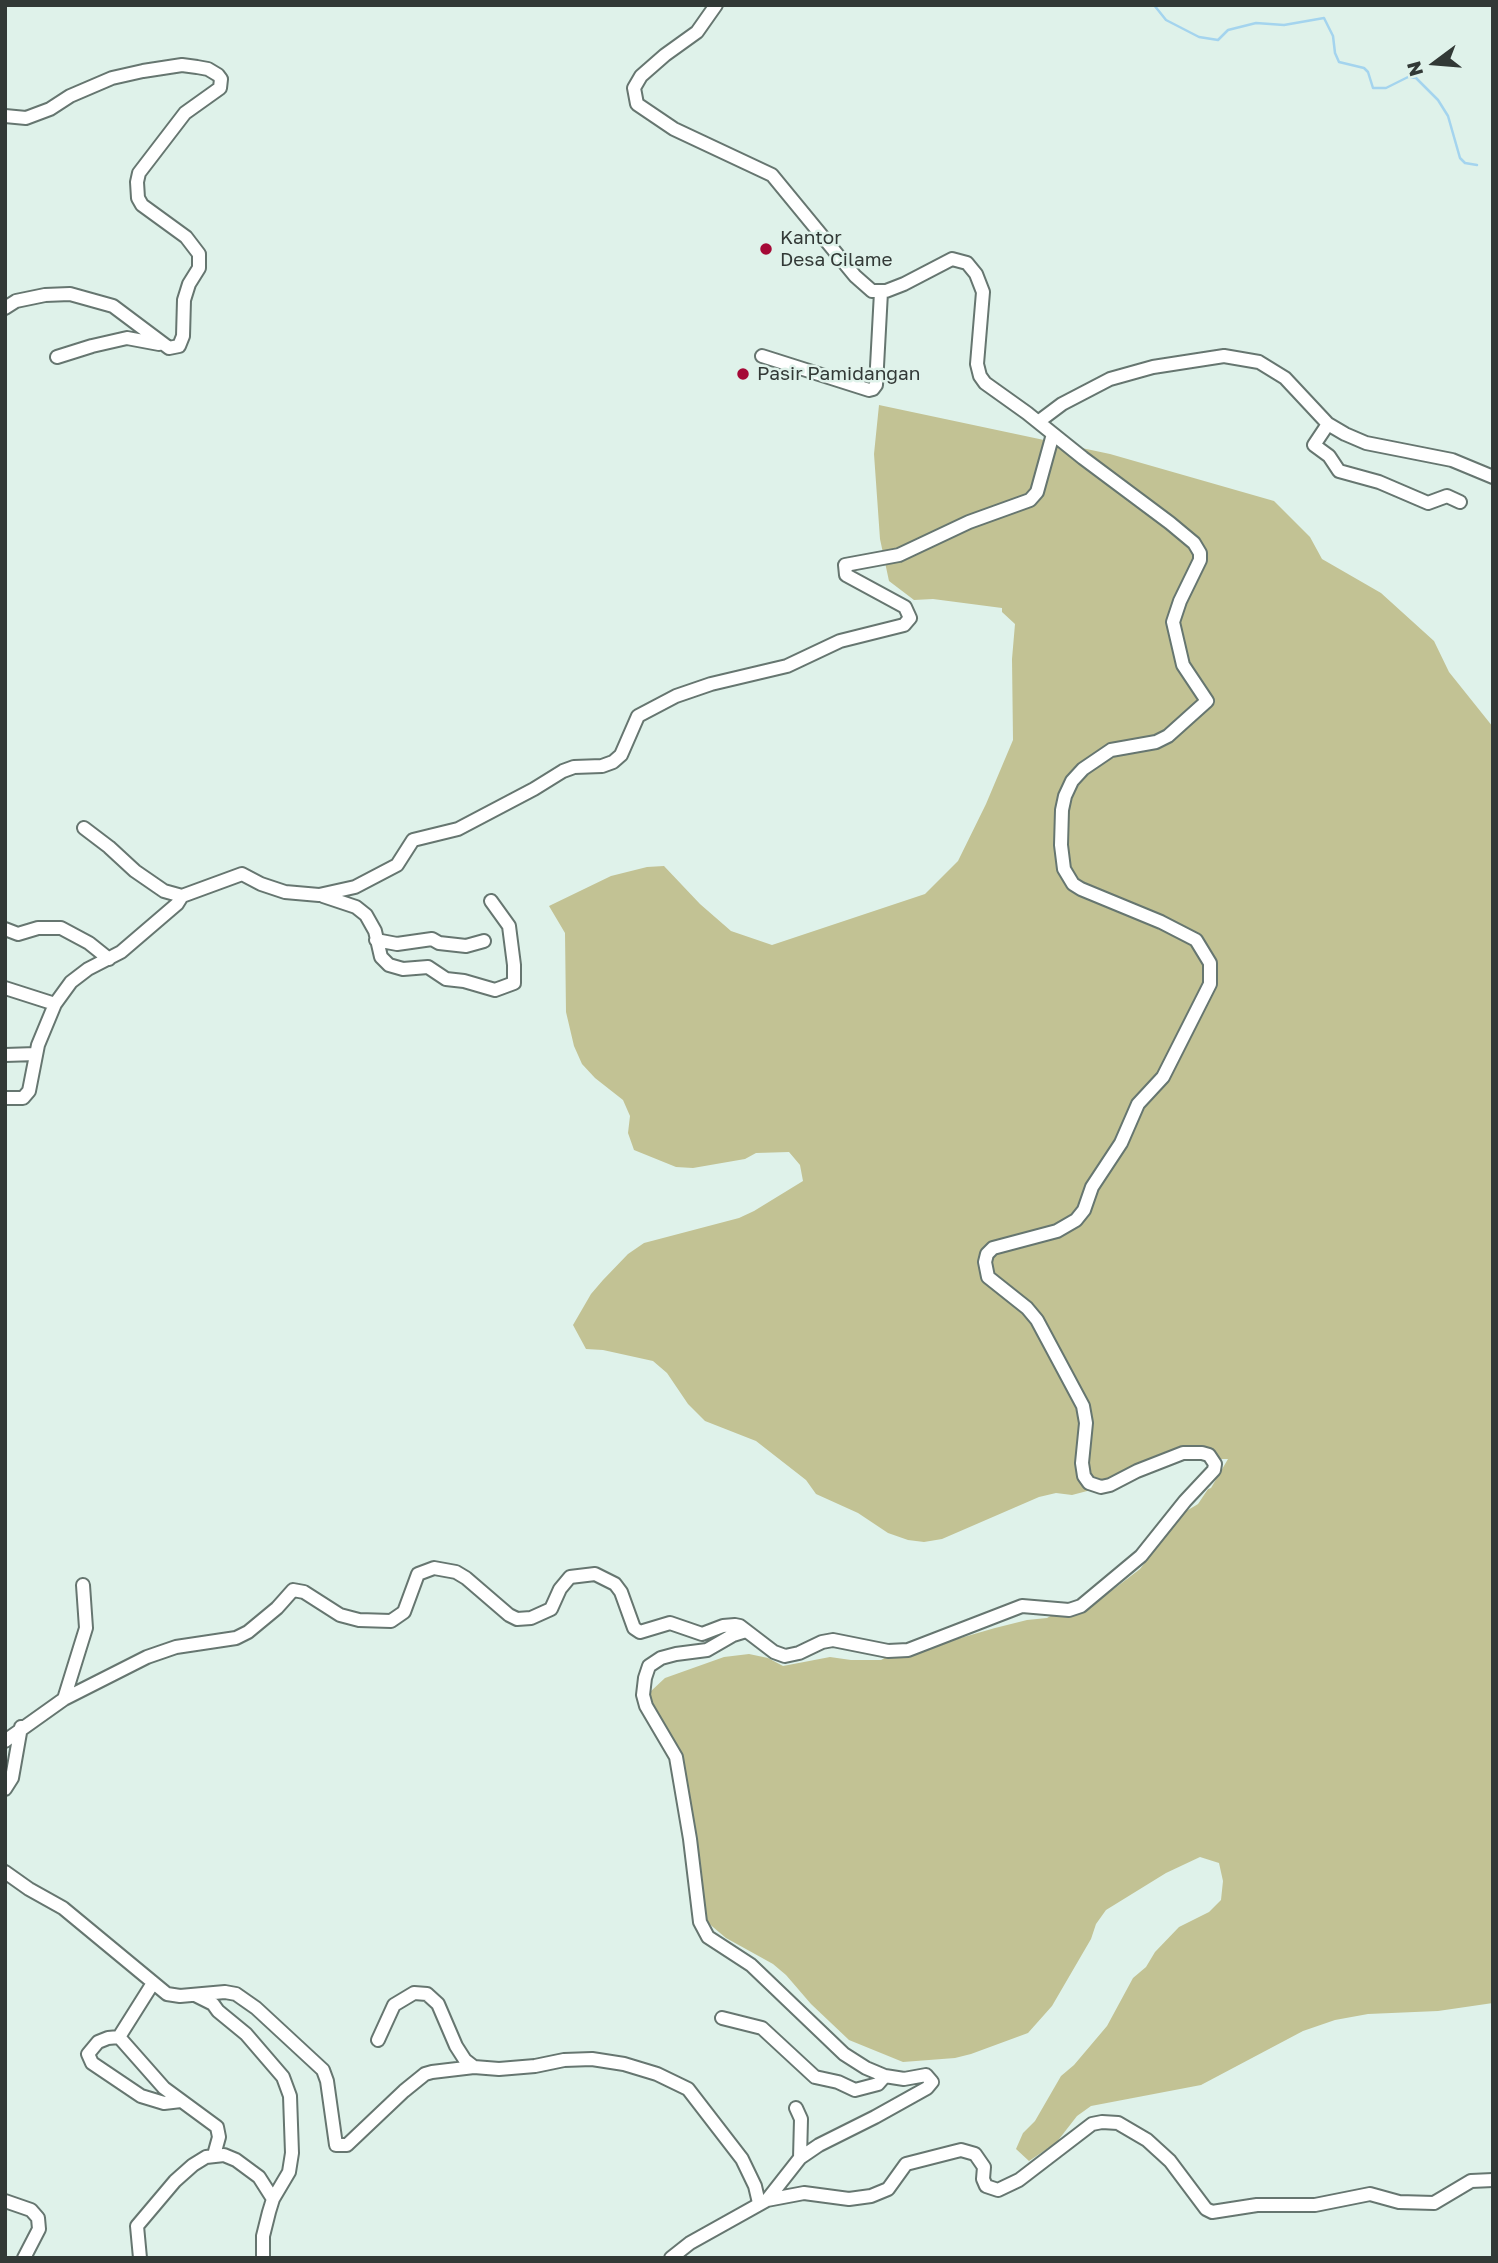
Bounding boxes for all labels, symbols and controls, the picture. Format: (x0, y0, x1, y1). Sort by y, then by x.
north arrow (1400, 28, 1470, 98)
text: N (1401, 59, 1427, 79)
place label: Kantor Desa Cilame (780, 227, 893, 271)
marker: Kantor Desa Cilame (758, 241, 774, 257)
place label: Pasir Pamidangan (757, 363, 920, 385)
marker: Pasir Pamidangan (735, 366, 751, 382)

